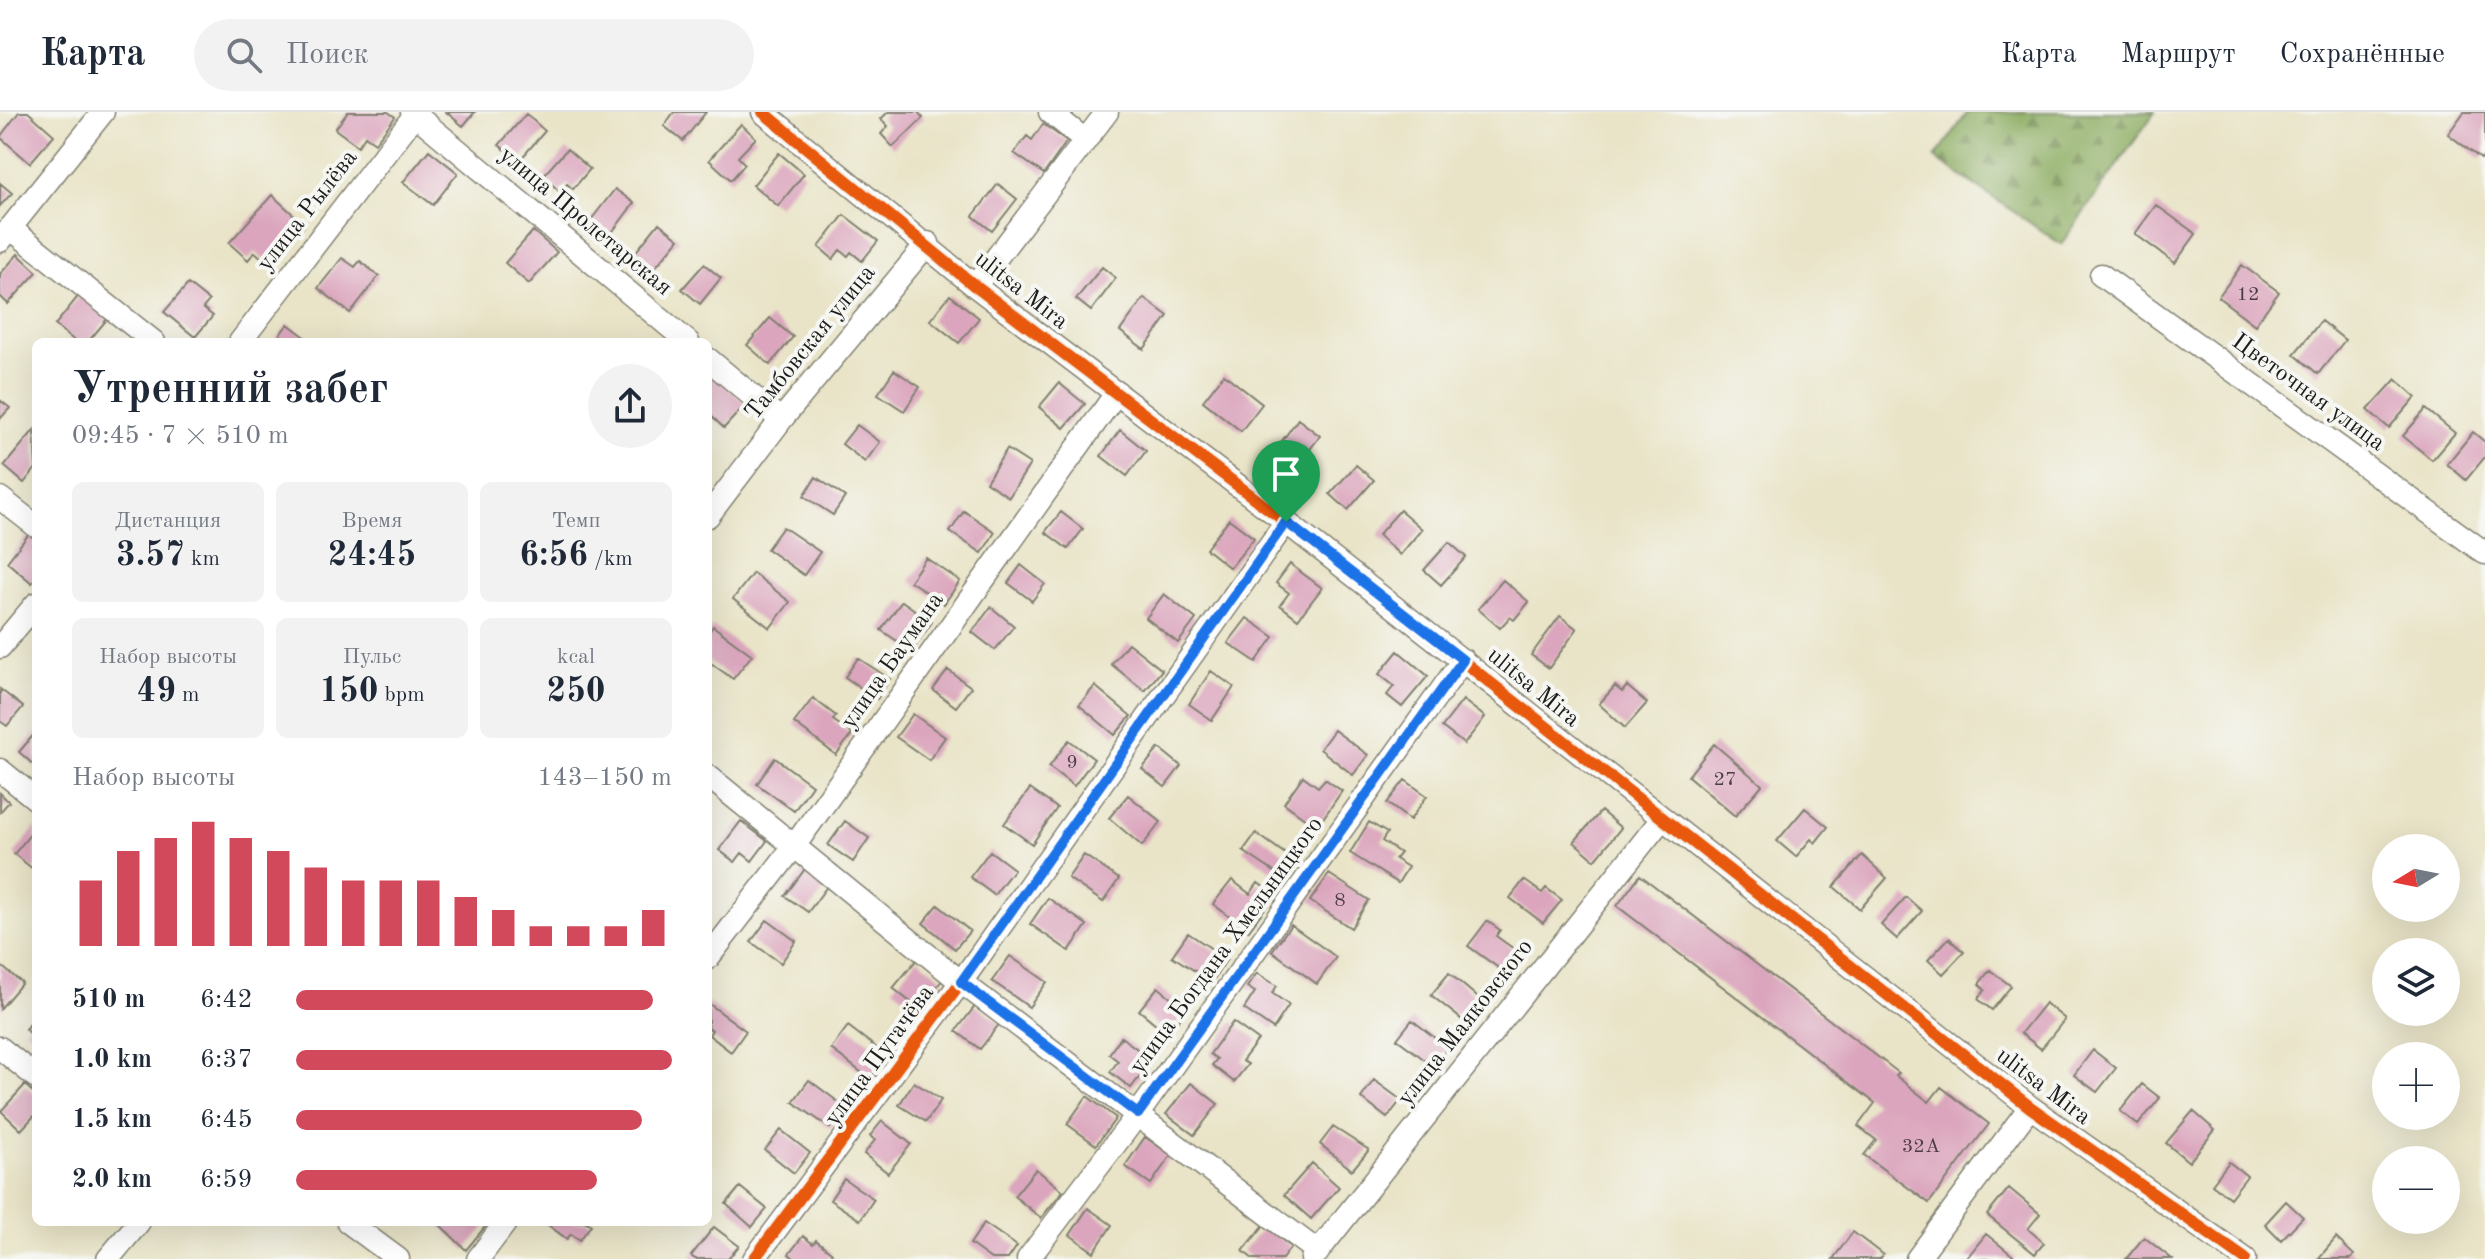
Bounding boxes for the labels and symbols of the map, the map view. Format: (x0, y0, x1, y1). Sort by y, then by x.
street label: улица Пролетарская (494, 143, 676, 301)
street label: улица Рылёва (253, 146, 363, 276)
street label: ulitsa Mira (970, 247, 1072, 335)
street label: Тамбовская улица (741, 261, 881, 425)
house number: 12 (2236, 285, 2260, 305)
street label: Цветочная улица (2227, 330, 2389, 456)
pin (1252, 440, 1320, 522)
street label: улица Баумана (837, 588, 949, 734)
street label: ulitsa Mira (1482, 644, 1584, 732)
house number: 9 (1066, 753, 1078, 773)
house number: 27 (1713, 770, 1737, 790)
street label: улица Богдана Хмельницкого (1126, 813, 1328, 1079)
north arrow (2372, 834, 2460, 922)
house number: 8 (1334, 891, 1346, 911)
street label: улица Маяковского (1394, 935, 1538, 1111)
street label: улица Пугачёва (821, 981, 939, 1131)
street label: ulitsa Mira (1991, 1044, 2095, 1130)
house number: 32А (1902, 1137, 1940, 1157)

